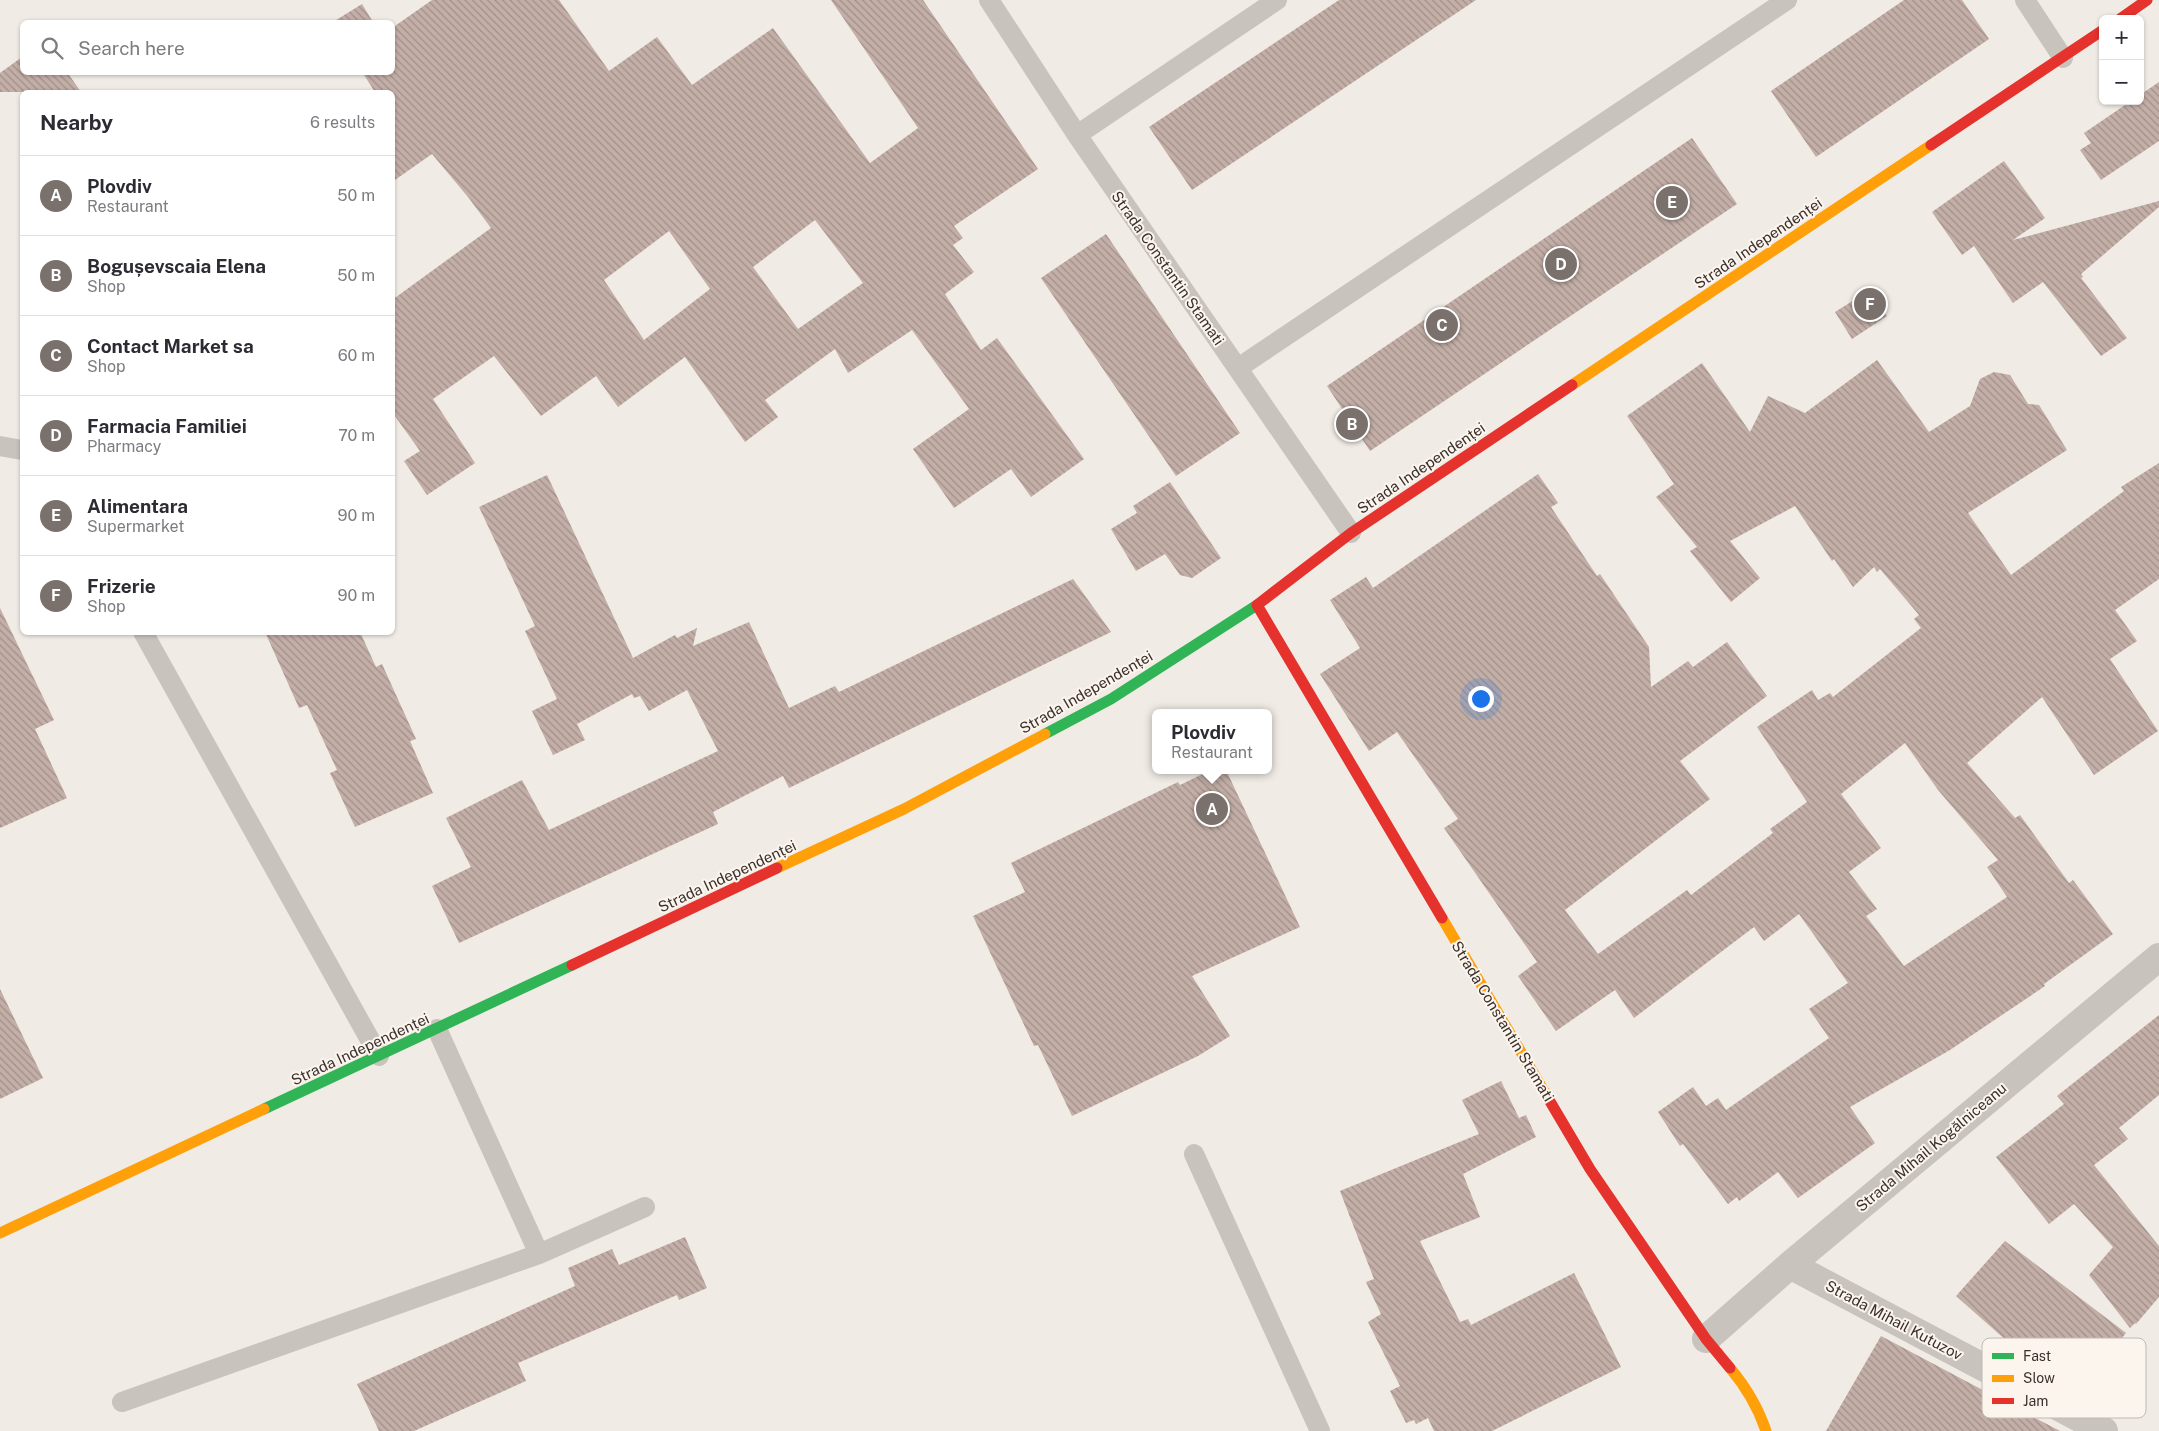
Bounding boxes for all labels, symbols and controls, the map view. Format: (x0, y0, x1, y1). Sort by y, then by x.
map controls (2099, 15, 2144, 105)
button: + (2099, 15, 2144, 60)
search box (20, 20, 395, 75)
icon: search (38, 34, 66, 62)
text: Search here (78, 37, 185, 59)
button: − (2099, 60, 2144, 105)
text: Nearby (40, 110, 113, 135)
text: 6 results (310, 113, 375, 132)
text: Plovdiv (87, 175, 152, 197)
pin: E (1656, 183, 1688, 221)
text: A (50, 186, 62, 205)
text: 50 m (337, 186, 375, 205)
street label: Strada Constantin Stamati (1108, 188, 1228, 348)
street label: Strada Independenței (1691, 194, 1825, 292)
text: Restaurant (87, 197, 169, 216)
pin: D (1545, 245, 1577, 283)
text: Bogușevscaia Elena (87, 255, 266, 277)
text: B (51, 266, 61, 285)
text: 50 m (337, 266, 375, 285)
text: Shop (87, 277, 126, 296)
pin: F (1854, 285, 1886, 323)
pin: C (1426, 306, 1458, 344)
text: Contact Market sa (87, 335, 254, 357)
text: C (50, 346, 62, 365)
text: 60 m (338, 346, 375, 365)
text: Shop (87, 357, 126, 376)
pin: B (1336, 405, 1368, 443)
text: Farmacia Familiei (87, 415, 247, 437)
street label: Strada Independenței (1354, 419, 1488, 517)
text: D (50, 426, 62, 445)
text: 70 m (338, 426, 375, 445)
text: Pharmacy (87, 437, 161, 456)
text: Alimentara (87, 495, 188, 517)
text: E (51, 506, 61, 525)
text: 90 m (338, 506, 375, 525)
text: Supermarket (87, 517, 184, 536)
text: Frizerie (87, 575, 156, 597)
text: F (51, 586, 61, 605)
text: 90 m (338, 586, 375, 605)
text: Shop (87, 597, 126, 616)
street label: Strada Independenței (1017, 647, 1155, 737)
your location (1468, 686, 1494, 712)
popup (1152, 709, 1272, 774)
text: Plovdiv (1171, 721, 1236, 743)
text: Restaurant (1171, 743, 1253, 762)
pin: A (1196, 790, 1228, 828)
street label: Strada Independenței (655, 837, 799, 915)
street label: Strada Constantin Stamati (1448, 938, 1558, 1104)
street label: Strada Independenței (288, 1010, 432, 1088)
street label: Strada Mihail Kogălniceanu (1852, 1079, 2010, 1215)
street label: Strada Mihail Kutuzov (1823, 1277, 1966, 1363)
legend (1982, 1338, 2146, 1418)
text: Fast (2023, 1348, 2051, 1364)
text: Slow (2023, 1370, 2055, 1386)
text: Jam (2023, 1393, 2048, 1409)

